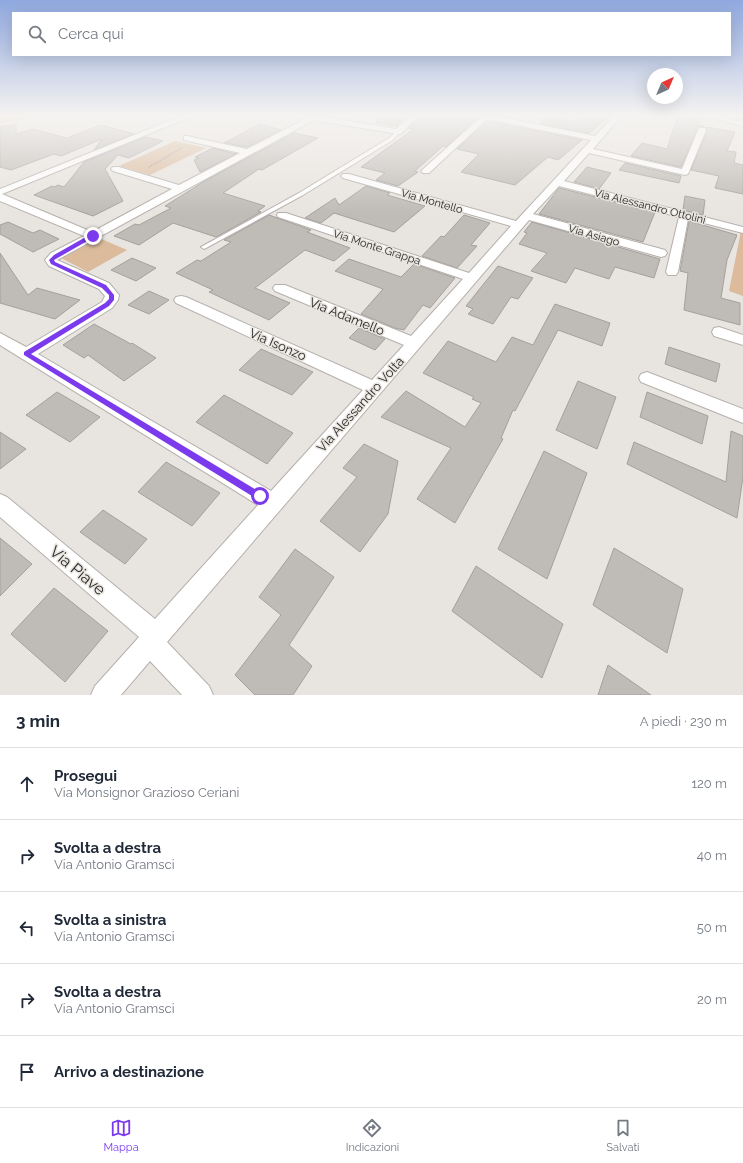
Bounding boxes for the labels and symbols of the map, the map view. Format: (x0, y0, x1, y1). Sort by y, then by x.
north arrow (647, 68, 683, 104)
street label: Via Montello (399, 186, 465, 217)
street label: Via Alessandro Ottolini (593, 186, 707, 227)
street label: Via Asiago (567, 222, 621, 249)
route end (84, 227, 102, 245)
street label: Via Monte Grappa (331, 227, 422, 268)
street label: Via Adamello (307, 295, 387, 338)
street label: Via Isonzo (247, 325, 309, 364)
street label: Via Alessandro Volta (314, 354, 407, 455)
route start (251, 487, 269, 505)
street label: Via Piave (46, 542, 109, 599)

